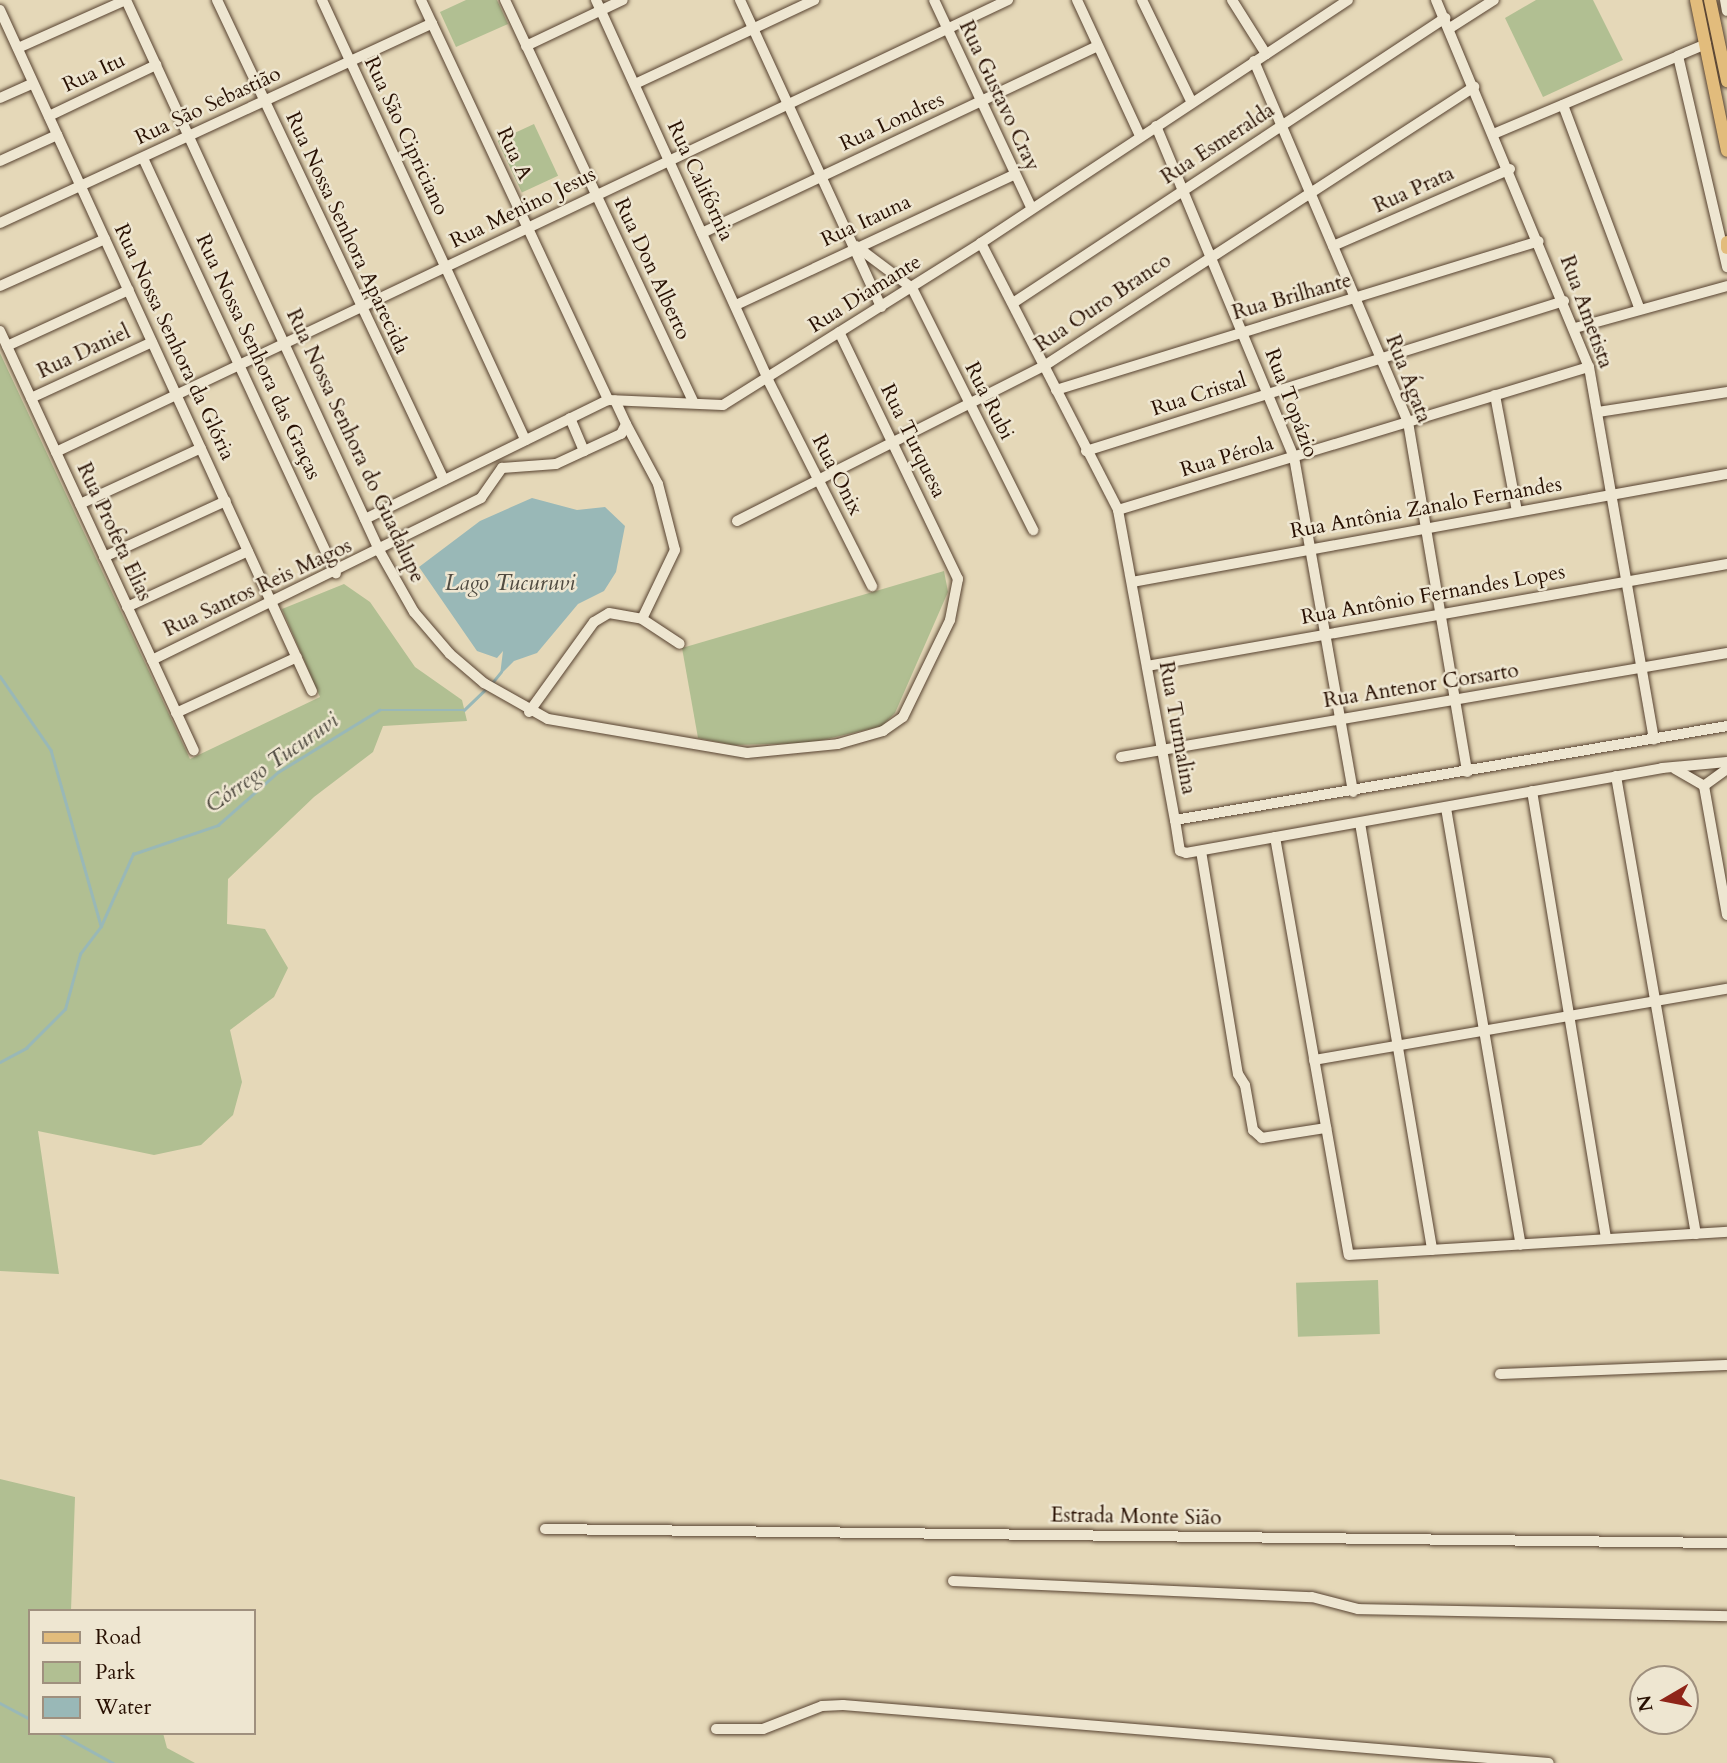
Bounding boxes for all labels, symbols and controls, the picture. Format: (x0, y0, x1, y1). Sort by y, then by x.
street label: Rua Gustavo Cray (953, 17, 1045, 175)
street label: Rua Itu (59, 48, 129, 98)
street label: Rua São Cipriciano (358, 53, 454, 219)
street label: Rua São Sebastião (131, 61, 285, 151)
street label: Rua Londres (836, 87, 948, 157)
street label: Rua Esmeralda (1156, 98, 1280, 190)
street label: Rua Nossa Senhora Aparecida (280, 108, 414, 358)
street label: Rua Califórnia (661, 117, 739, 245)
street label: Rua A (491, 123, 537, 185)
street label: Rua Prata (1370, 161, 1458, 219)
street label: Rua Menino Jesus (446, 162, 600, 254)
street label: Rua Itauna (817, 189, 915, 253)
street label: Rua Don Alberto (608, 194, 696, 344)
street label: Rua Nossa Senhora da Glória (108, 220, 240, 464)
street label: Rua Nossa Senhora das Graças (190, 230, 326, 484)
street label: Rua Ouro Branco (1030, 248, 1176, 358)
street label: Rua Diamante (804, 249, 926, 339)
street label: Rua Ametista (1554, 252, 1618, 372)
street label: Rua Brilhante (1230, 268, 1354, 326)
street label: Rua Nossa Senhora do Guadalupe (280, 305, 430, 587)
street label: Rua Daniel (34, 320, 134, 384)
street label: Rua Ágata (1380, 331, 1436, 427)
street label: Rua Topázio (1259, 345, 1323, 461)
street label: Rua Rubi (959, 358, 1019, 444)
street label: Rua Cristal (1148, 368, 1250, 422)
street label: Rua Turquesa (875, 380, 951, 502)
street label: Rua Onix (806, 430, 868, 520)
street label: Rua Pérola (1177, 431, 1277, 483)
street label: Rua Profeta Elias (71, 459, 157, 605)
street label: Rua Antônia Zanalo Fernandes (1288, 472, 1564, 544)
street label: Rua Santos Reis Magos (160, 533, 356, 643)
street label: Rua Antônio Fernandes Lopes (1299, 559, 1567, 631)
water label: Lago Tucuruvi (445, 569, 575, 597)
street label: Rua Antenor Corsarto (1322, 658, 1520, 714)
street label: Rua Turmalina (1153, 660, 1201, 796)
water label: Córrego Tucuruvi (200, 707, 344, 819)
street label: Estrada Monte Sião (1050, 1503, 1222, 1531)
legend (28, 1609, 256, 1735)
text: Road (95, 1623, 141, 1652)
text: Park (95, 1658, 135, 1687)
north arrow (1629, 1665, 1699, 1735)
text: Water (95, 1693, 151, 1722)
text: N (1631, 1693, 1660, 1714)

